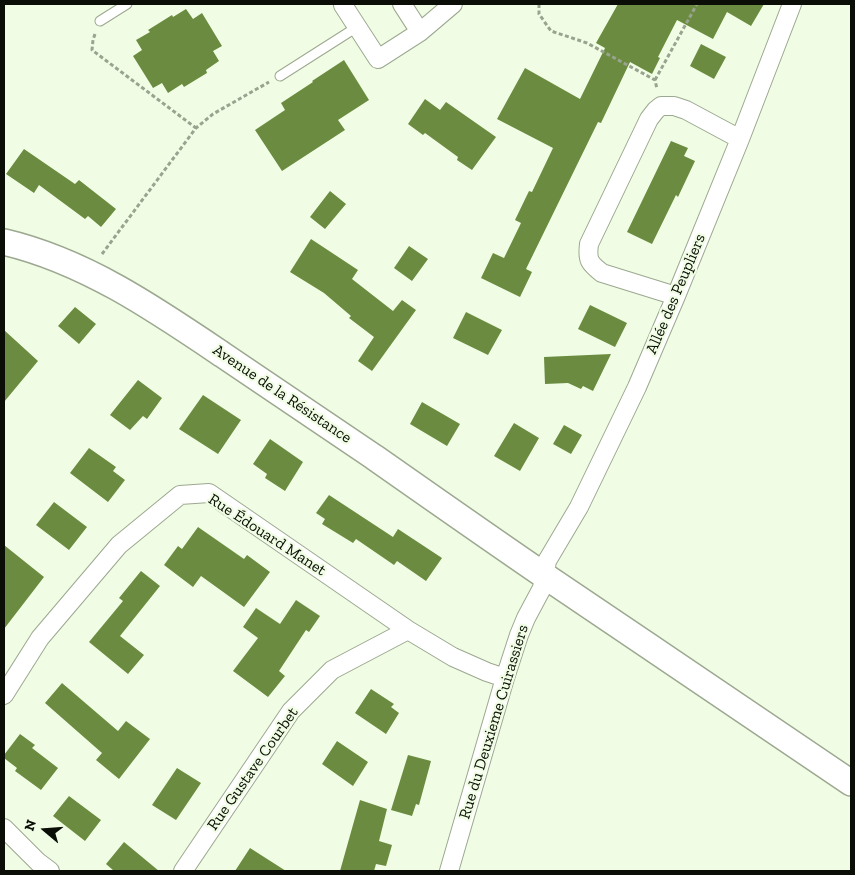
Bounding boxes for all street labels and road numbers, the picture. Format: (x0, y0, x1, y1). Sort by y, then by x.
street label: Allée des Peupliers (642, 231, 710, 357)
street label: Avenue de la Résistance (209, 340, 355, 448)
street label: Rue Édouard Manet (205, 490, 329, 580)
street label: Rue du Deuxieme Cuirassiers (455, 622, 533, 822)
street label: Rue Gustave Courbet (203, 704, 303, 834)

